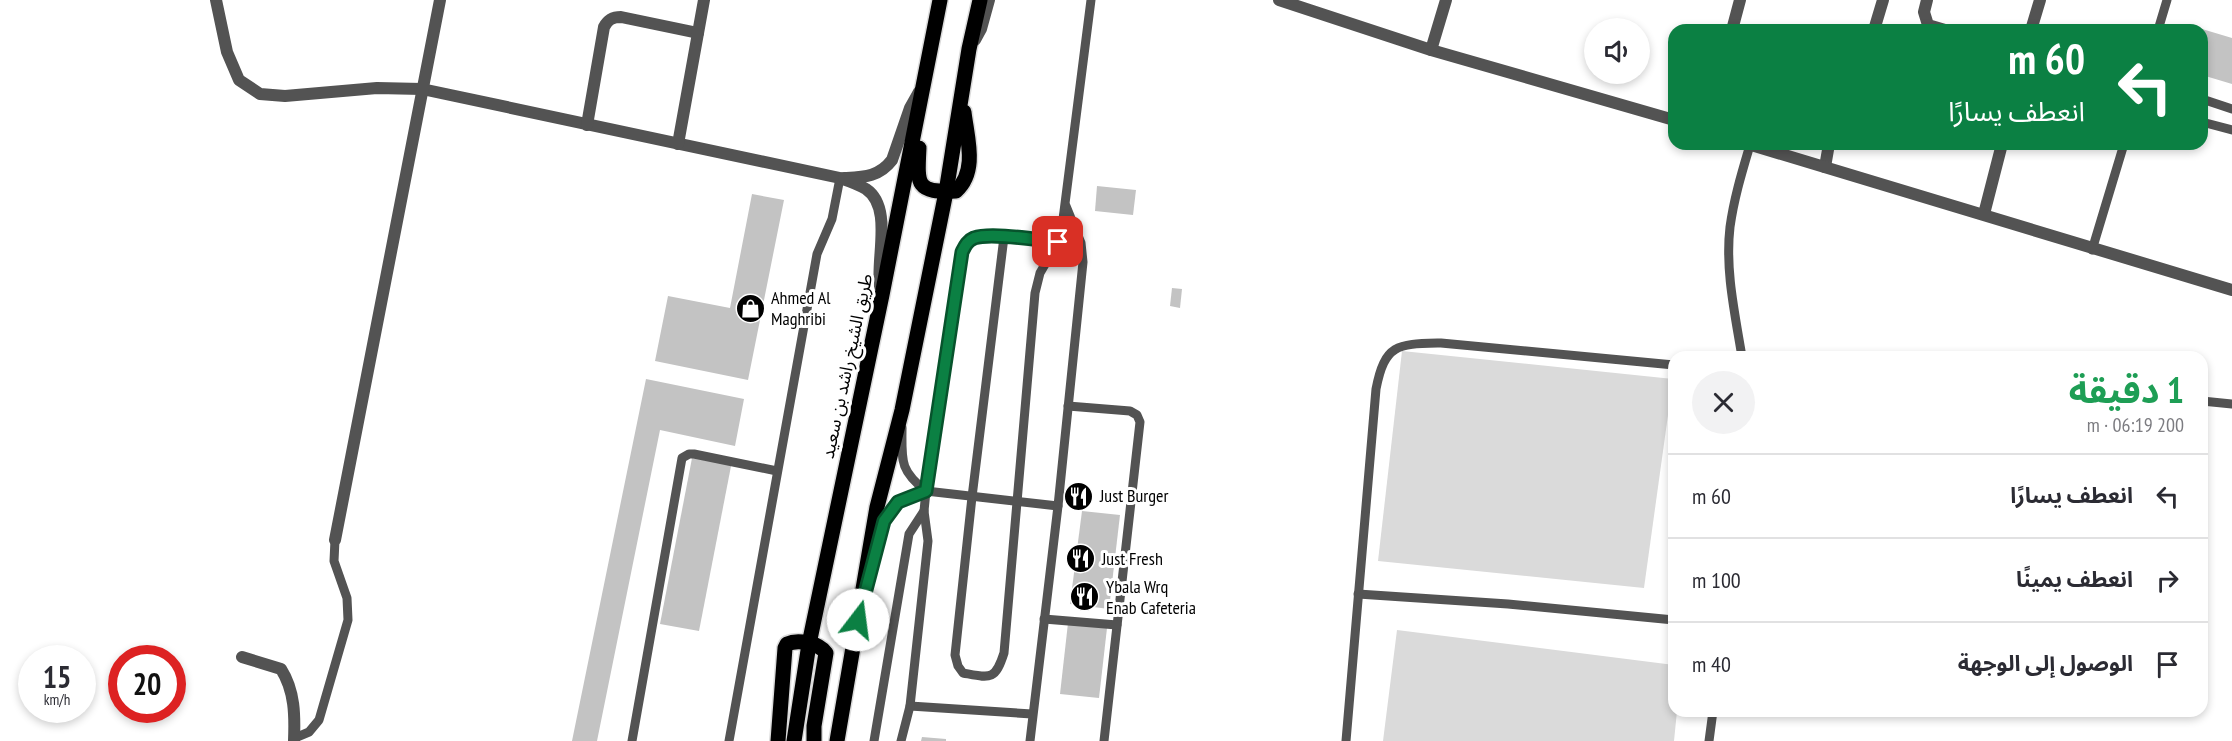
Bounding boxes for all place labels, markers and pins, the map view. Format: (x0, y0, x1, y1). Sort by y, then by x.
pin (1032, 216, 1083, 267)
place label: Ahmed Al Maghribi (771, 286, 831, 330)
shop icon: Ahmed Al Maghribi (734, 292, 766, 324)
restaurant icon: Just Burger (1063, 480, 1095, 512)
place label: Just Burger (1099, 484, 1168, 507)
restaurant icon: Just Fresh (1065, 543, 1097, 575)
place label: Just Fresh (1101, 547, 1163, 570)
place label: Ybala Wrq Enab Cafeteria (1106, 575, 1196, 619)
restaurant icon: Ybala Wrq Enab Cafeteria (1069, 581, 1101, 613)

